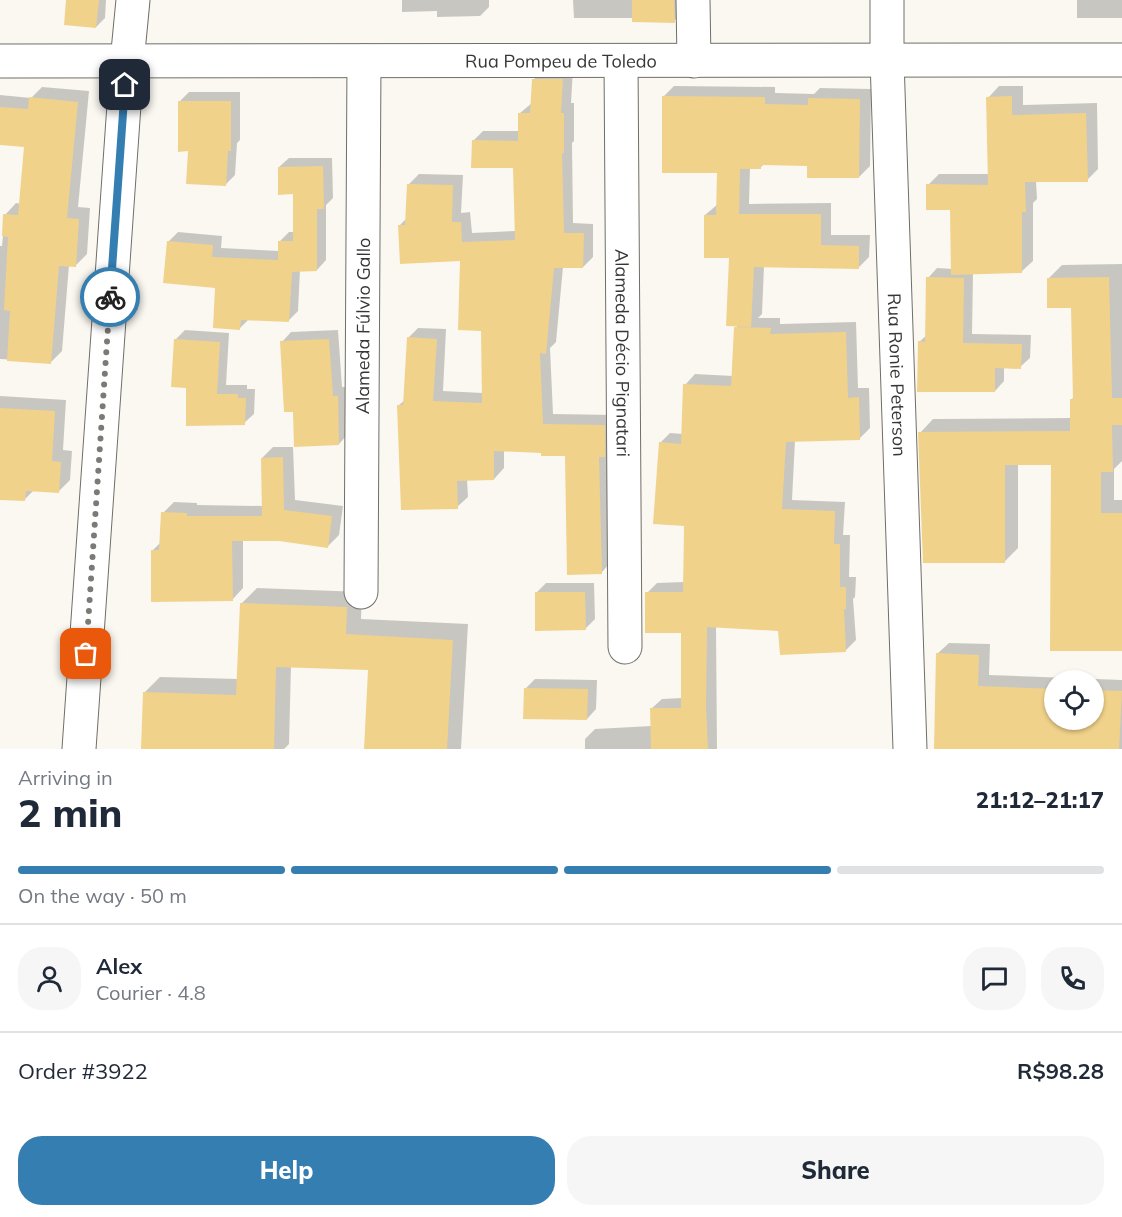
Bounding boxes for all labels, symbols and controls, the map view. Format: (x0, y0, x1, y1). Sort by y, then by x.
street label: Rua Pompeu de Toledo (465, 49, 657, 72)
pin (99, 59, 150, 110)
icon: home (108, 68, 141, 101)
street label: Alameda Fúlvio Gallo (351, 238, 375, 414)
street label: Alameda Décio Pignatari (611, 249, 635, 457)
courier (80, 267, 140, 327)
icon: bike (94, 281, 127, 314)
street label: Rua Ronie Peterson (883, 293, 912, 457)
pin (60, 628, 111, 679)
icon: bag (69, 637, 102, 670)
map controls (1044, 670, 1104, 730)
button: locate (1044, 670, 1104, 730)
text: Arriving in (18, 765, 113, 790)
text: 21:12–21:17 (976, 786, 1104, 814)
text: 2 min (18, 788, 123, 837)
text: On the way · 50 m (18, 883, 187, 908)
button: person (18, 947, 81, 1010)
button: chat (963, 947, 1026, 1010)
button: phone (1041, 947, 1104, 1010)
text: Alex (96, 952, 142, 980)
text: Courier · 4.8 (96, 980, 206, 1005)
text: Order #3922 (18, 1057, 148, 1085)
text: R$98.28 (1017, 1057, 1104, 1085)
button: Help (18, 1136, 555, 1205)
button: Share (567, 1136, 1104, 1205)

